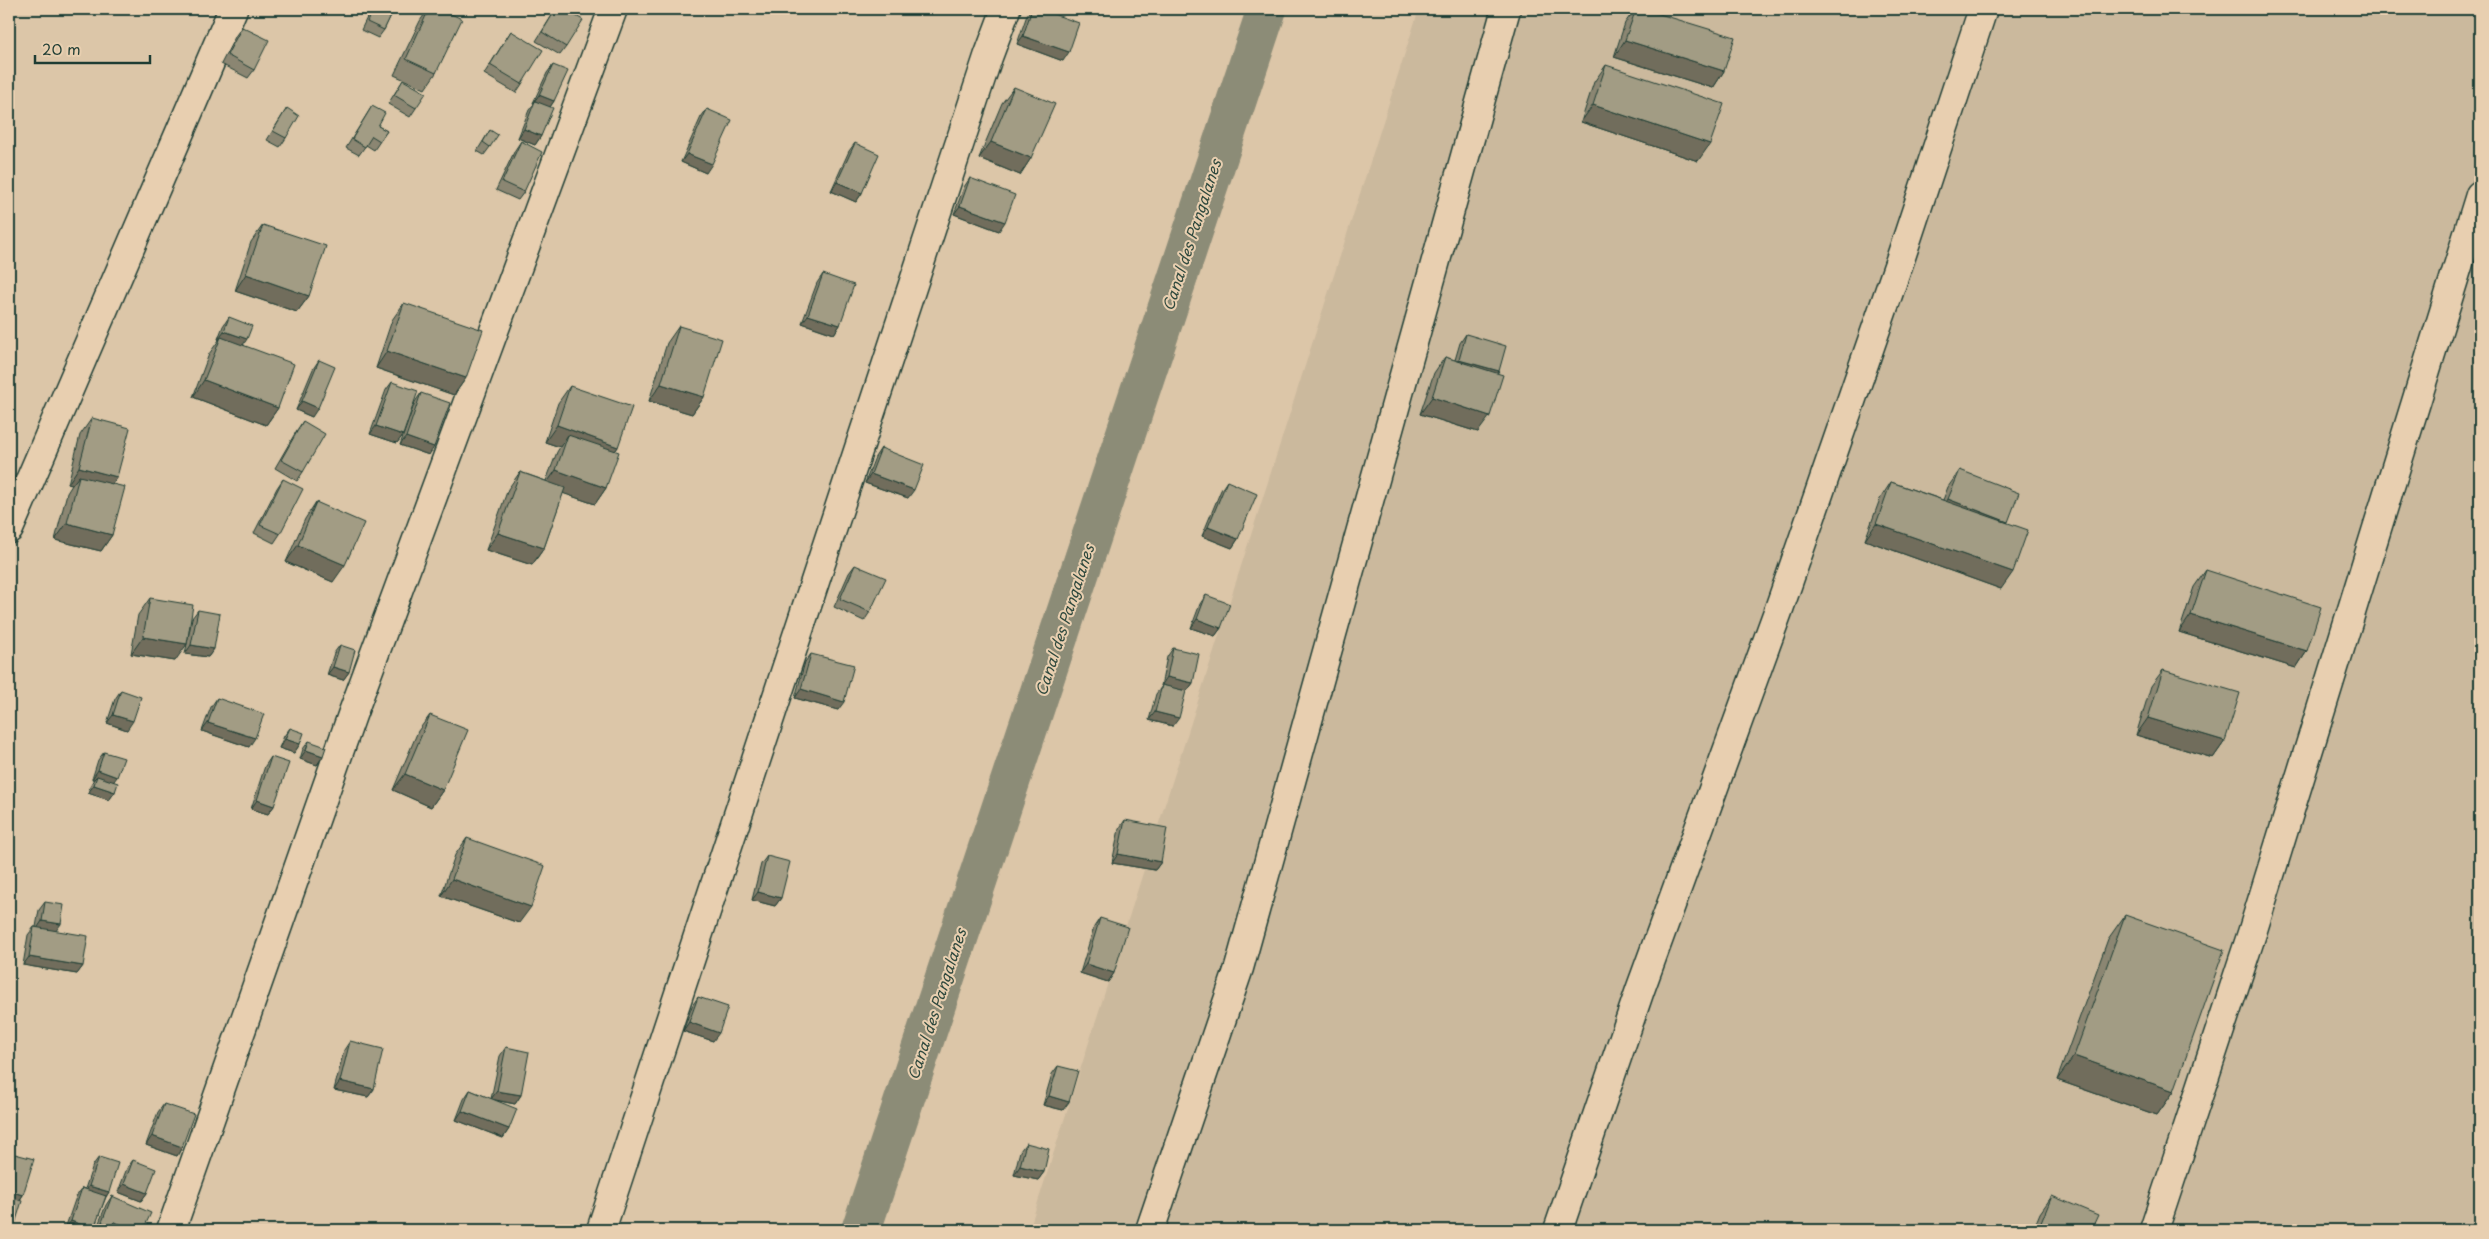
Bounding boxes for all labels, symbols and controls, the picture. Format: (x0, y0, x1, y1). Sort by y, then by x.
scale bar (35, 32, 150, 64)
text: 20 m (42, 37, 81, 60)
water label: Canal des Pangalanes (1156, 155, 1227, 314)
water label: Canal des Pangalanes (1029, 540, 1100, 699)
water label: Canal des Pangalanes (901, 924, 972, 1083)

